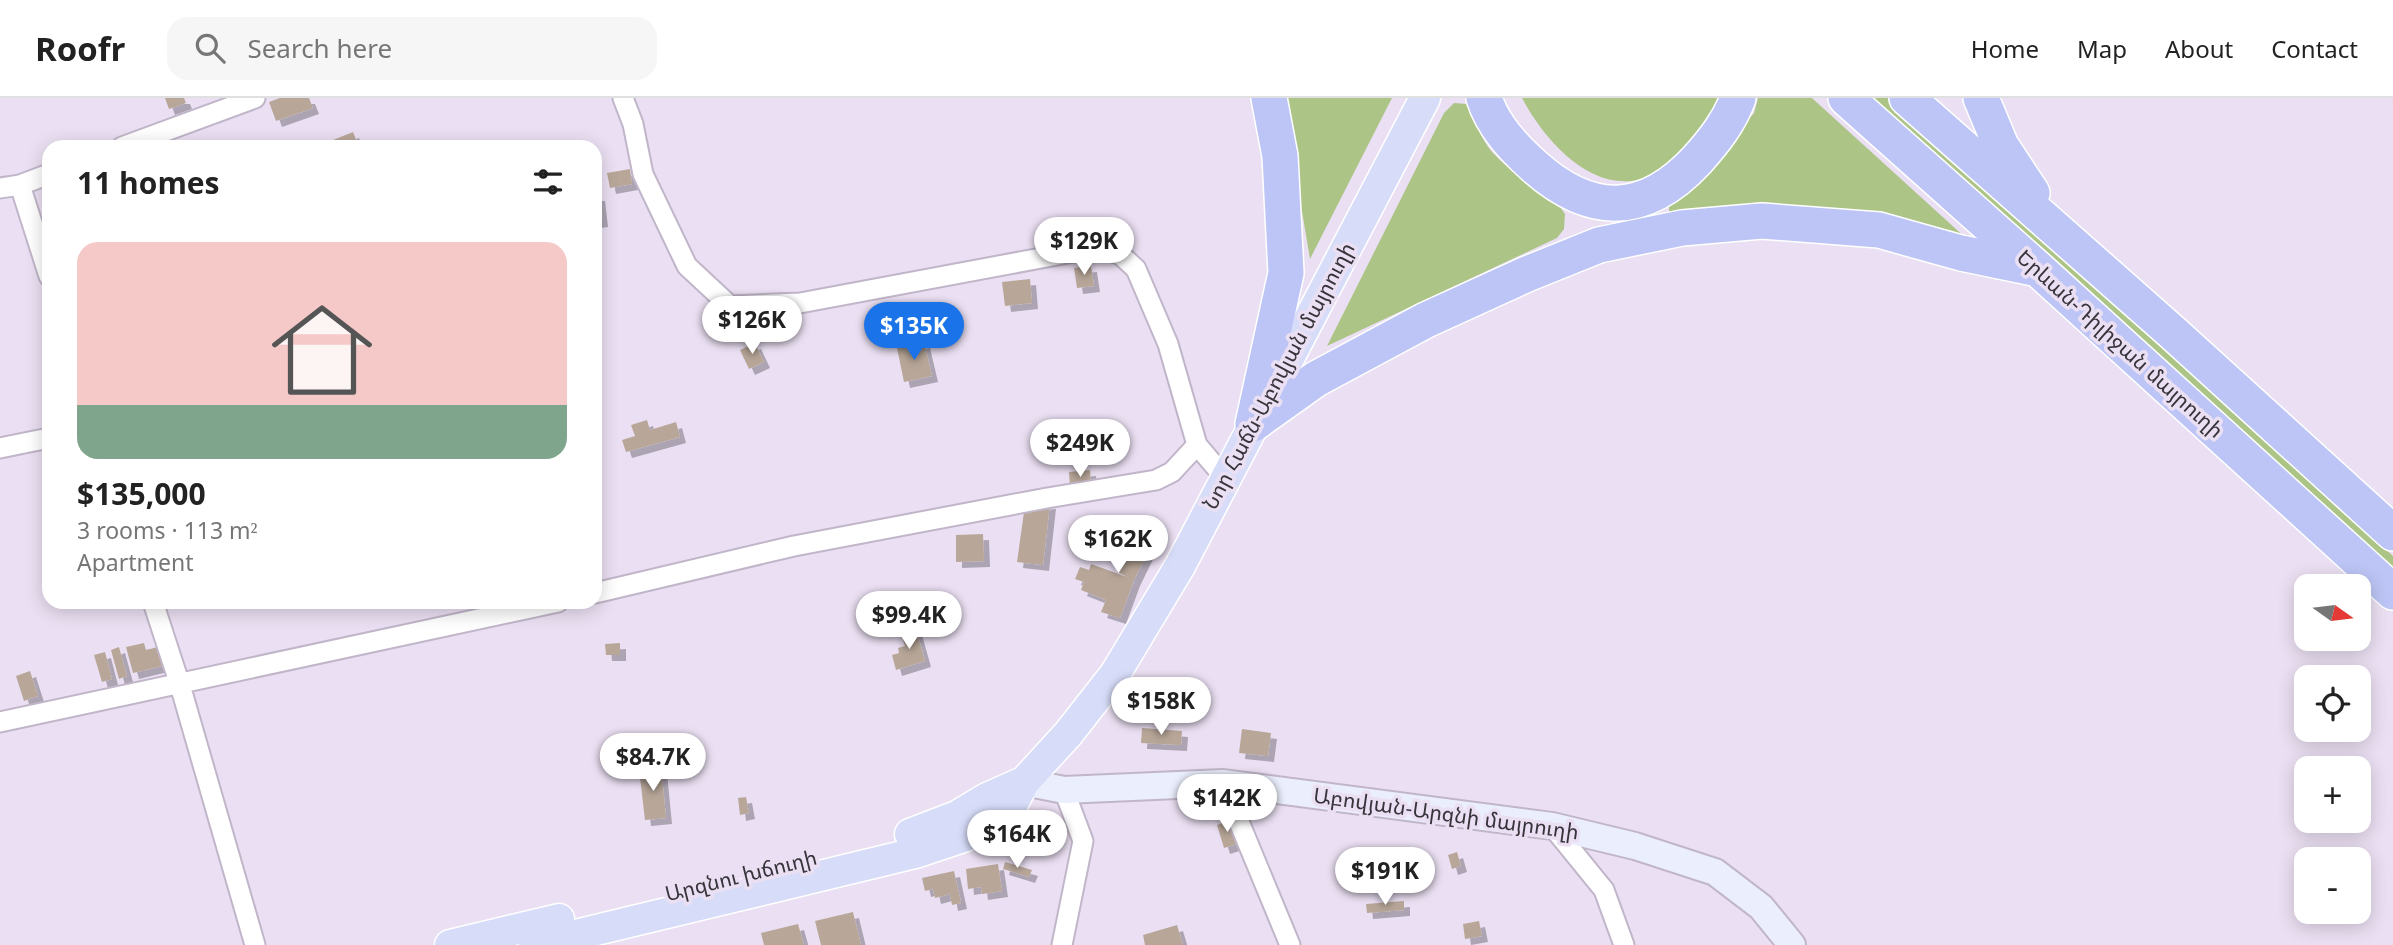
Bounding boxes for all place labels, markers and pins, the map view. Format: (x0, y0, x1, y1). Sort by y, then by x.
pin: $129K (1035, 218, 1133, 277)
pin: $126K (703, 296, 801, 356)
pin: $135K (865, 302, 963, 362)
pin: $249K (1031, 420, 1129, 479)
pin: $162K (1069, 516, 1167, 575)
pin: $99.4K (852, 592, 966, 651)
pin: $158K (1112, 678, 1210, 737)
pin: $84.7K (596, 734, 710, 793)
pin: $142K (1178, 774, 1276, 834)
pin: $164K (968, 810, 1066, 870)
pin: $191K (1336, 848, 1434, 907)

